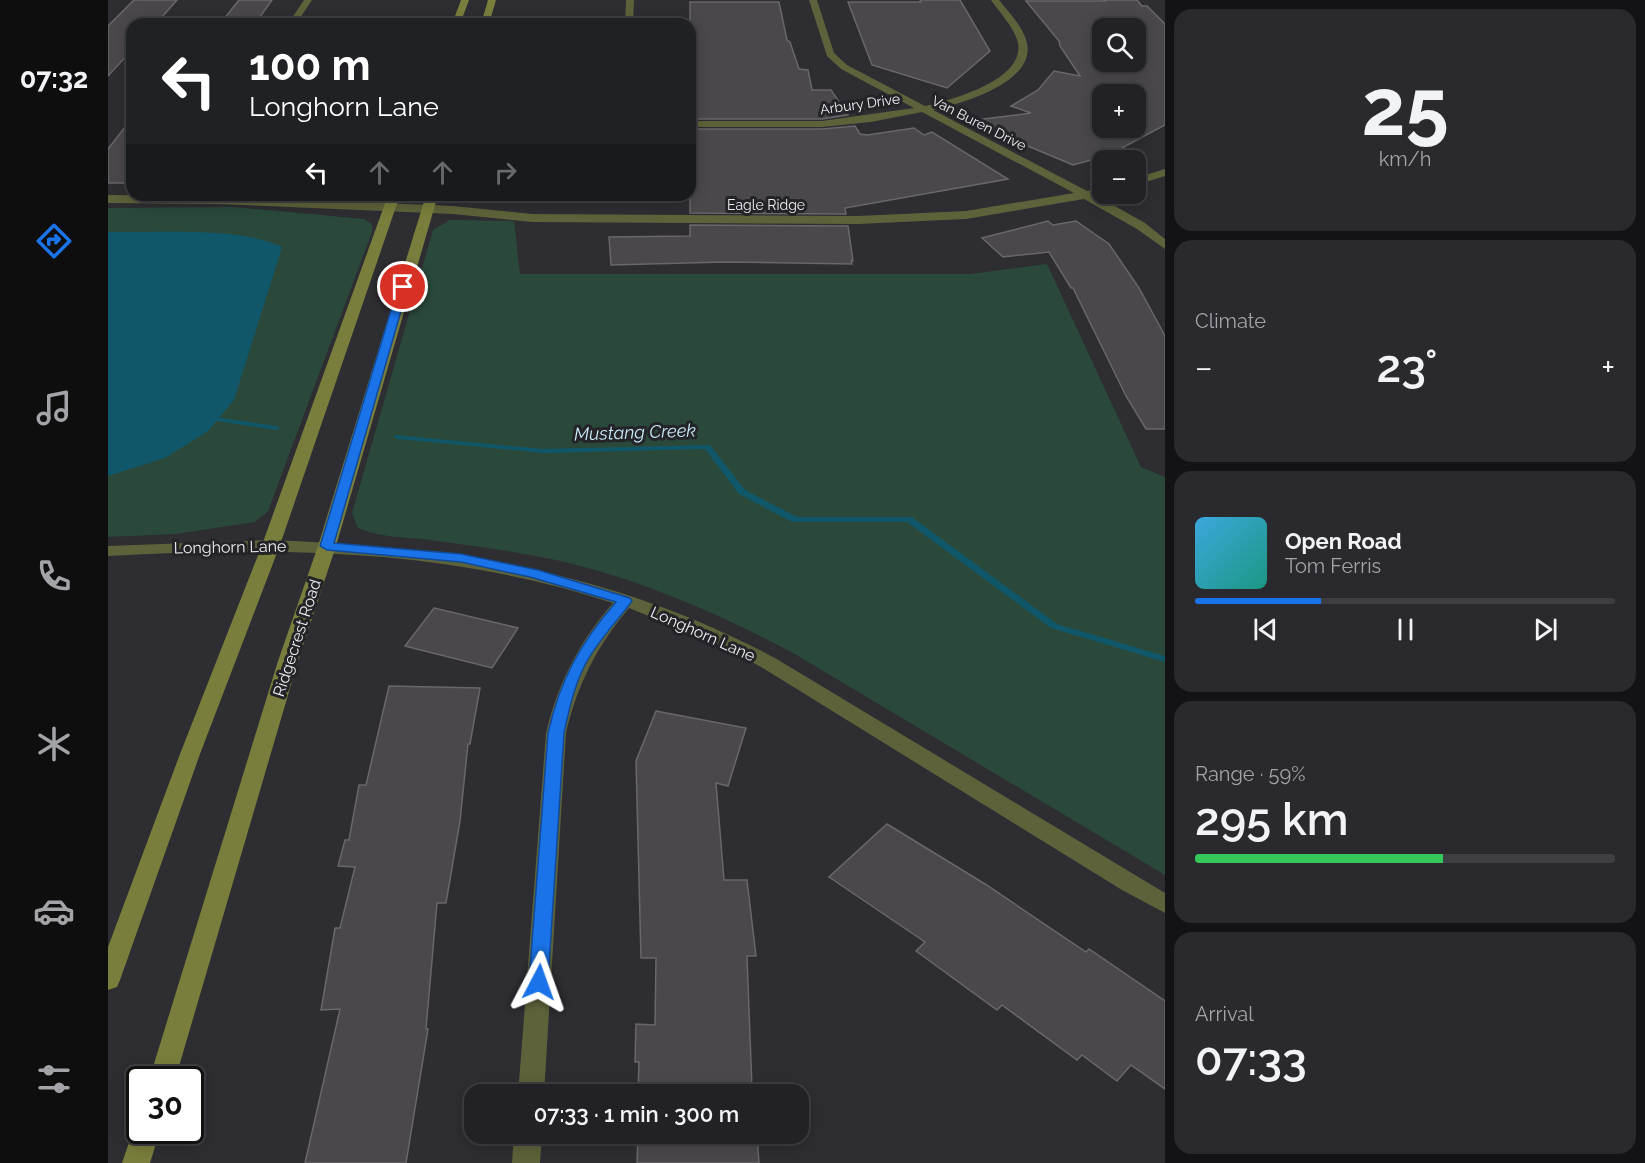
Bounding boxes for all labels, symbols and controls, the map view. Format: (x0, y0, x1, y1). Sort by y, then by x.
map controls (1092, 18, 1146, 204)
button: search (1092, 18, 1146, 72)
text: 100 m (249, 41, 371, 90)
icon: left (150, 42, 228, 120)
text: 25 (1361, 62, 1449, 153)
text: 07:32 (20, 63, 88, 94)
button: + (1092, 84, 1146, 138)
street label: Arbury Drive (819, 90, 901, 118)
text: Longhorn Lane (249, 91, 439, 122)
street label: Van Buren Drive (929, 92, 1029, 154)
text: km/h (1379, 147, 1431, 171)
button: − (1092, 150, 1146, 204)
icon: left (300, 156, 333, 189)
icon: ahead (363, 156, 396, 189)
icon: ahead (426, 156, 459, 189)
icon: right (489, 156, 522, 189)
street label: Eagle Ridge (727, 197, 805, 213)
icon: directions (33, 220, 75, 262)
pin (377, 261, 428, 312)
icon: arrive (386, 270, 419, 303)
text: Climate (1195, 309, 1266, 333)
text: 23° (1377, 340, 1438, 393)
text: − (1195, 348, 1213, 387)
text: + (1601, 348, 1615, 387)
icon: music (33, 387, 75, 429)
water label: Mustang Creek (574, 419, 697, 445)
text: Open Road (1285, 528, 1402, 554)
street label: Longhorn Lane (174, 537, 286, 557)
text: Tom Ferris (1285, 554, 1381, 578)
icon: phone (33, 555, 75, 597)
street label: Ridgecrest Road (269, 577, 325, 699)
street label: Longhorn Lane (648, 602, 758, 666)
icon: previous (1249, 613, 1282, 646)
icon: pause (1389, 613, 1422, 646)
icon: next (1529, 613, 1562, 646)
icon: climate (33, 723, 75, 765)
text: Range · 59% (1195, 762, 1305, 786)
text: 295 km (1195, 793, 1349, 846)
icon: car (33, 890, 75, 932)
position arrow (507, 950, 571, 1014)
text: Arrival (1195, 1002, 1254, 1026)
text: 07:33 (1195, 1033, 1307, 1086)
icon: filters (33, 1058, 75, 1100)
speed limit sign: 30 (126, 1066, 204, 1144)
text: 07:33 · 1 min · 300 m (534, 1101, 739, 1127)

